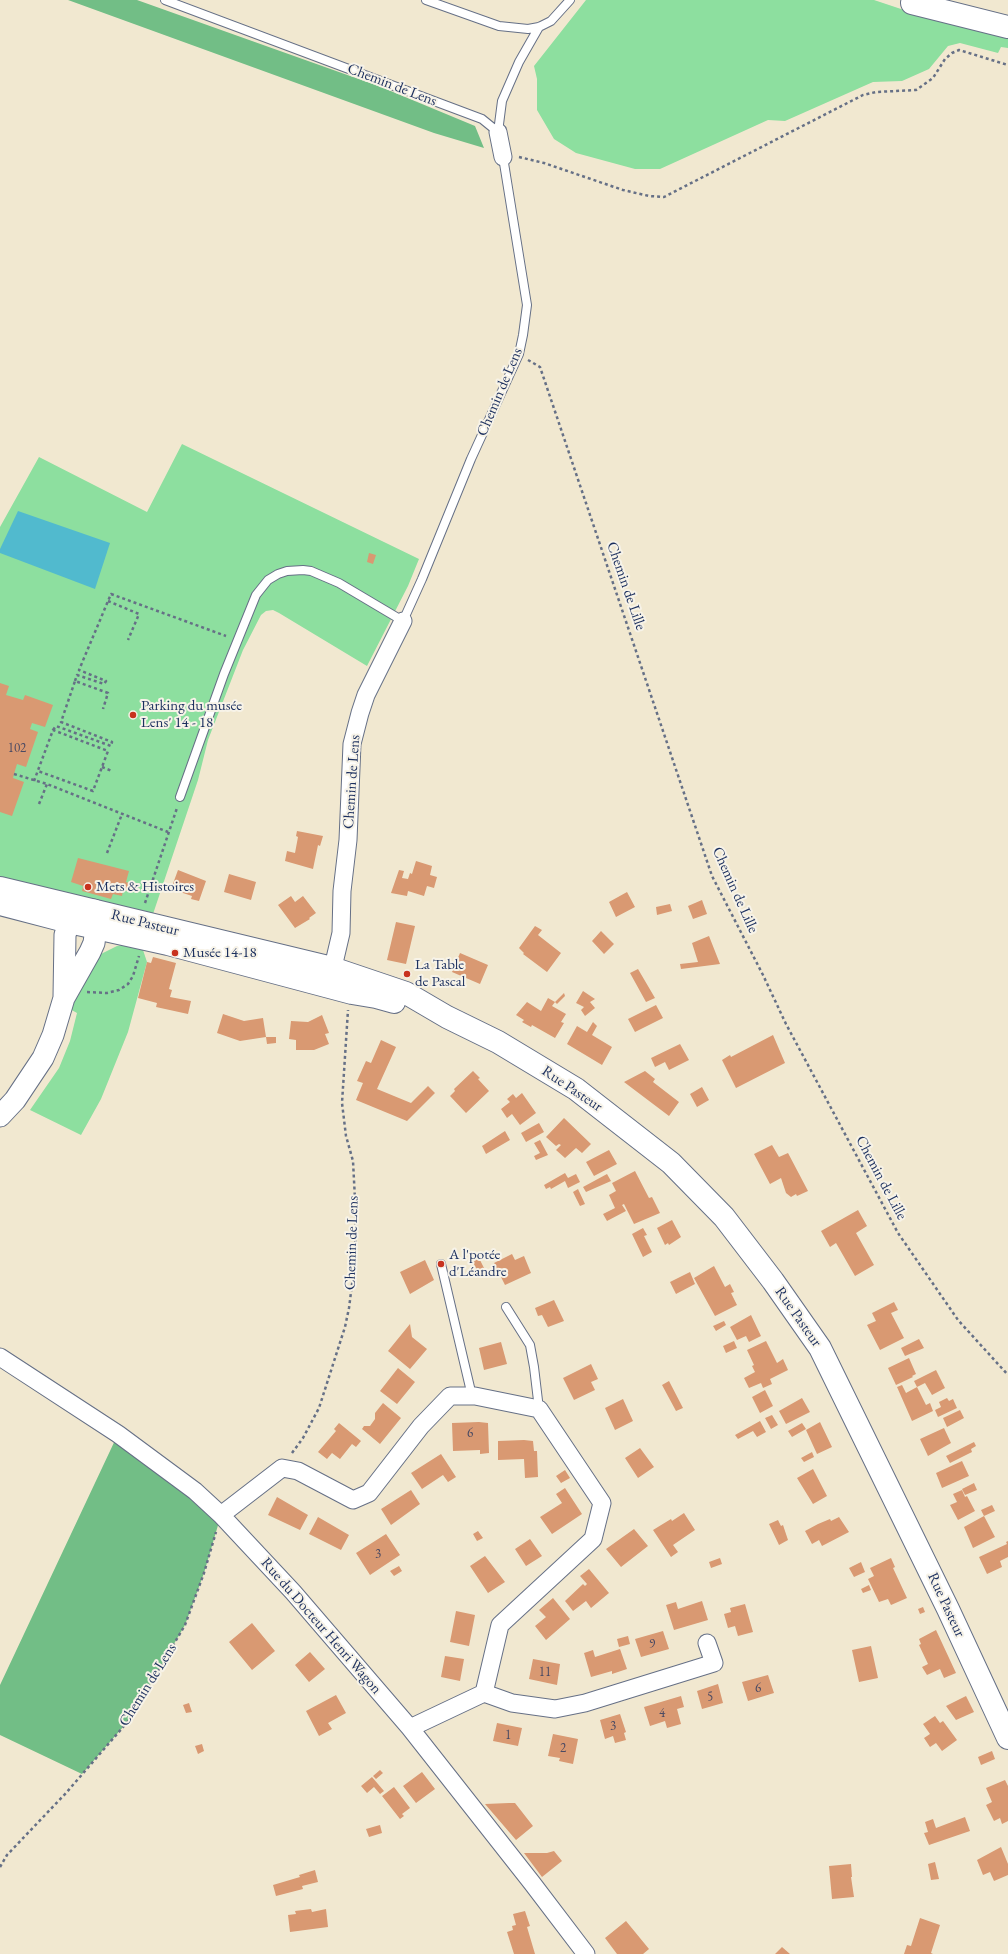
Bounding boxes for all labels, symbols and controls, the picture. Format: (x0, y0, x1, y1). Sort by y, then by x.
street label: Chemin de Lens (345, 60, 439, 110)
street label: Chemin de Lens (473, 345, 527, 439)
street label: Chemin de Lille (602, 539, 650, 633)
place label: Parking du musée Lens' 14 - 18 (141, 697, 242, 732)
marker: Parking du musée Lens' 14 - 18 (128, 710, 138, 720)
street label: Chemin de Lens (340, 734, 364, 830)
house number: 102 (8, 740, 26, 756)
street label: Chemin de Lille (708, 844, 762, 936)
place label: Mets & Histoires (96, 878, 194, 896)
marker: Mets & Histoires (83, 882, 93, 892)
street label: Rue Pasteur (109, 906, 181, 940)
place label: Musée 14-18 (183, 944, 257, 962)
marker: Musée 14-18 (170, 948, 180, 958)
place label: La Table de Pascal (415, 956, 465, 991)
marker: La Table de Pascal (402, 969, 412, 979)
street label: Rue Pasteur (538, 1062, 606, 1116)
street label: Chemin de Lille (851, 1133, 911, 1223)
street label: Chemin de Lens (341, 1196, 363, 1290)
place label: A l'potée d'Léandre (449, 1246, 507, 1281)
marker: A l'potée d'Léandre (436, 1259, 446, 1269)
street label: Rue Pasteur (771, 1283, 825, 1351)
house number: 6 (467, 1425, 473, 1441)
house number: 3 (375, 1546, 381, 1562)
street label: Rue du Docteur Henri Wagon (257, 1554, 385, 1698)
street label: Rue Pasteur (923, 1570, 969, 1640)
house number: 9 (649, 1636, 655, 1652)
street label: Chemin de Lens (115, 1640, 181, 1730)
house number: 11 (539, 1664, 551, 1680)
house number: 6 (755, 1680, 761, 1696)
house number: 5 (707, 1689, 713, 1705)
house number: 4 (659, 1705, 665, 1721)
house number: 3 (610, 1718, 616, 1734)
house number: 1 (505, 1727, 511, 1743)
house number: 2 (560, 1740, 566, 1756)

